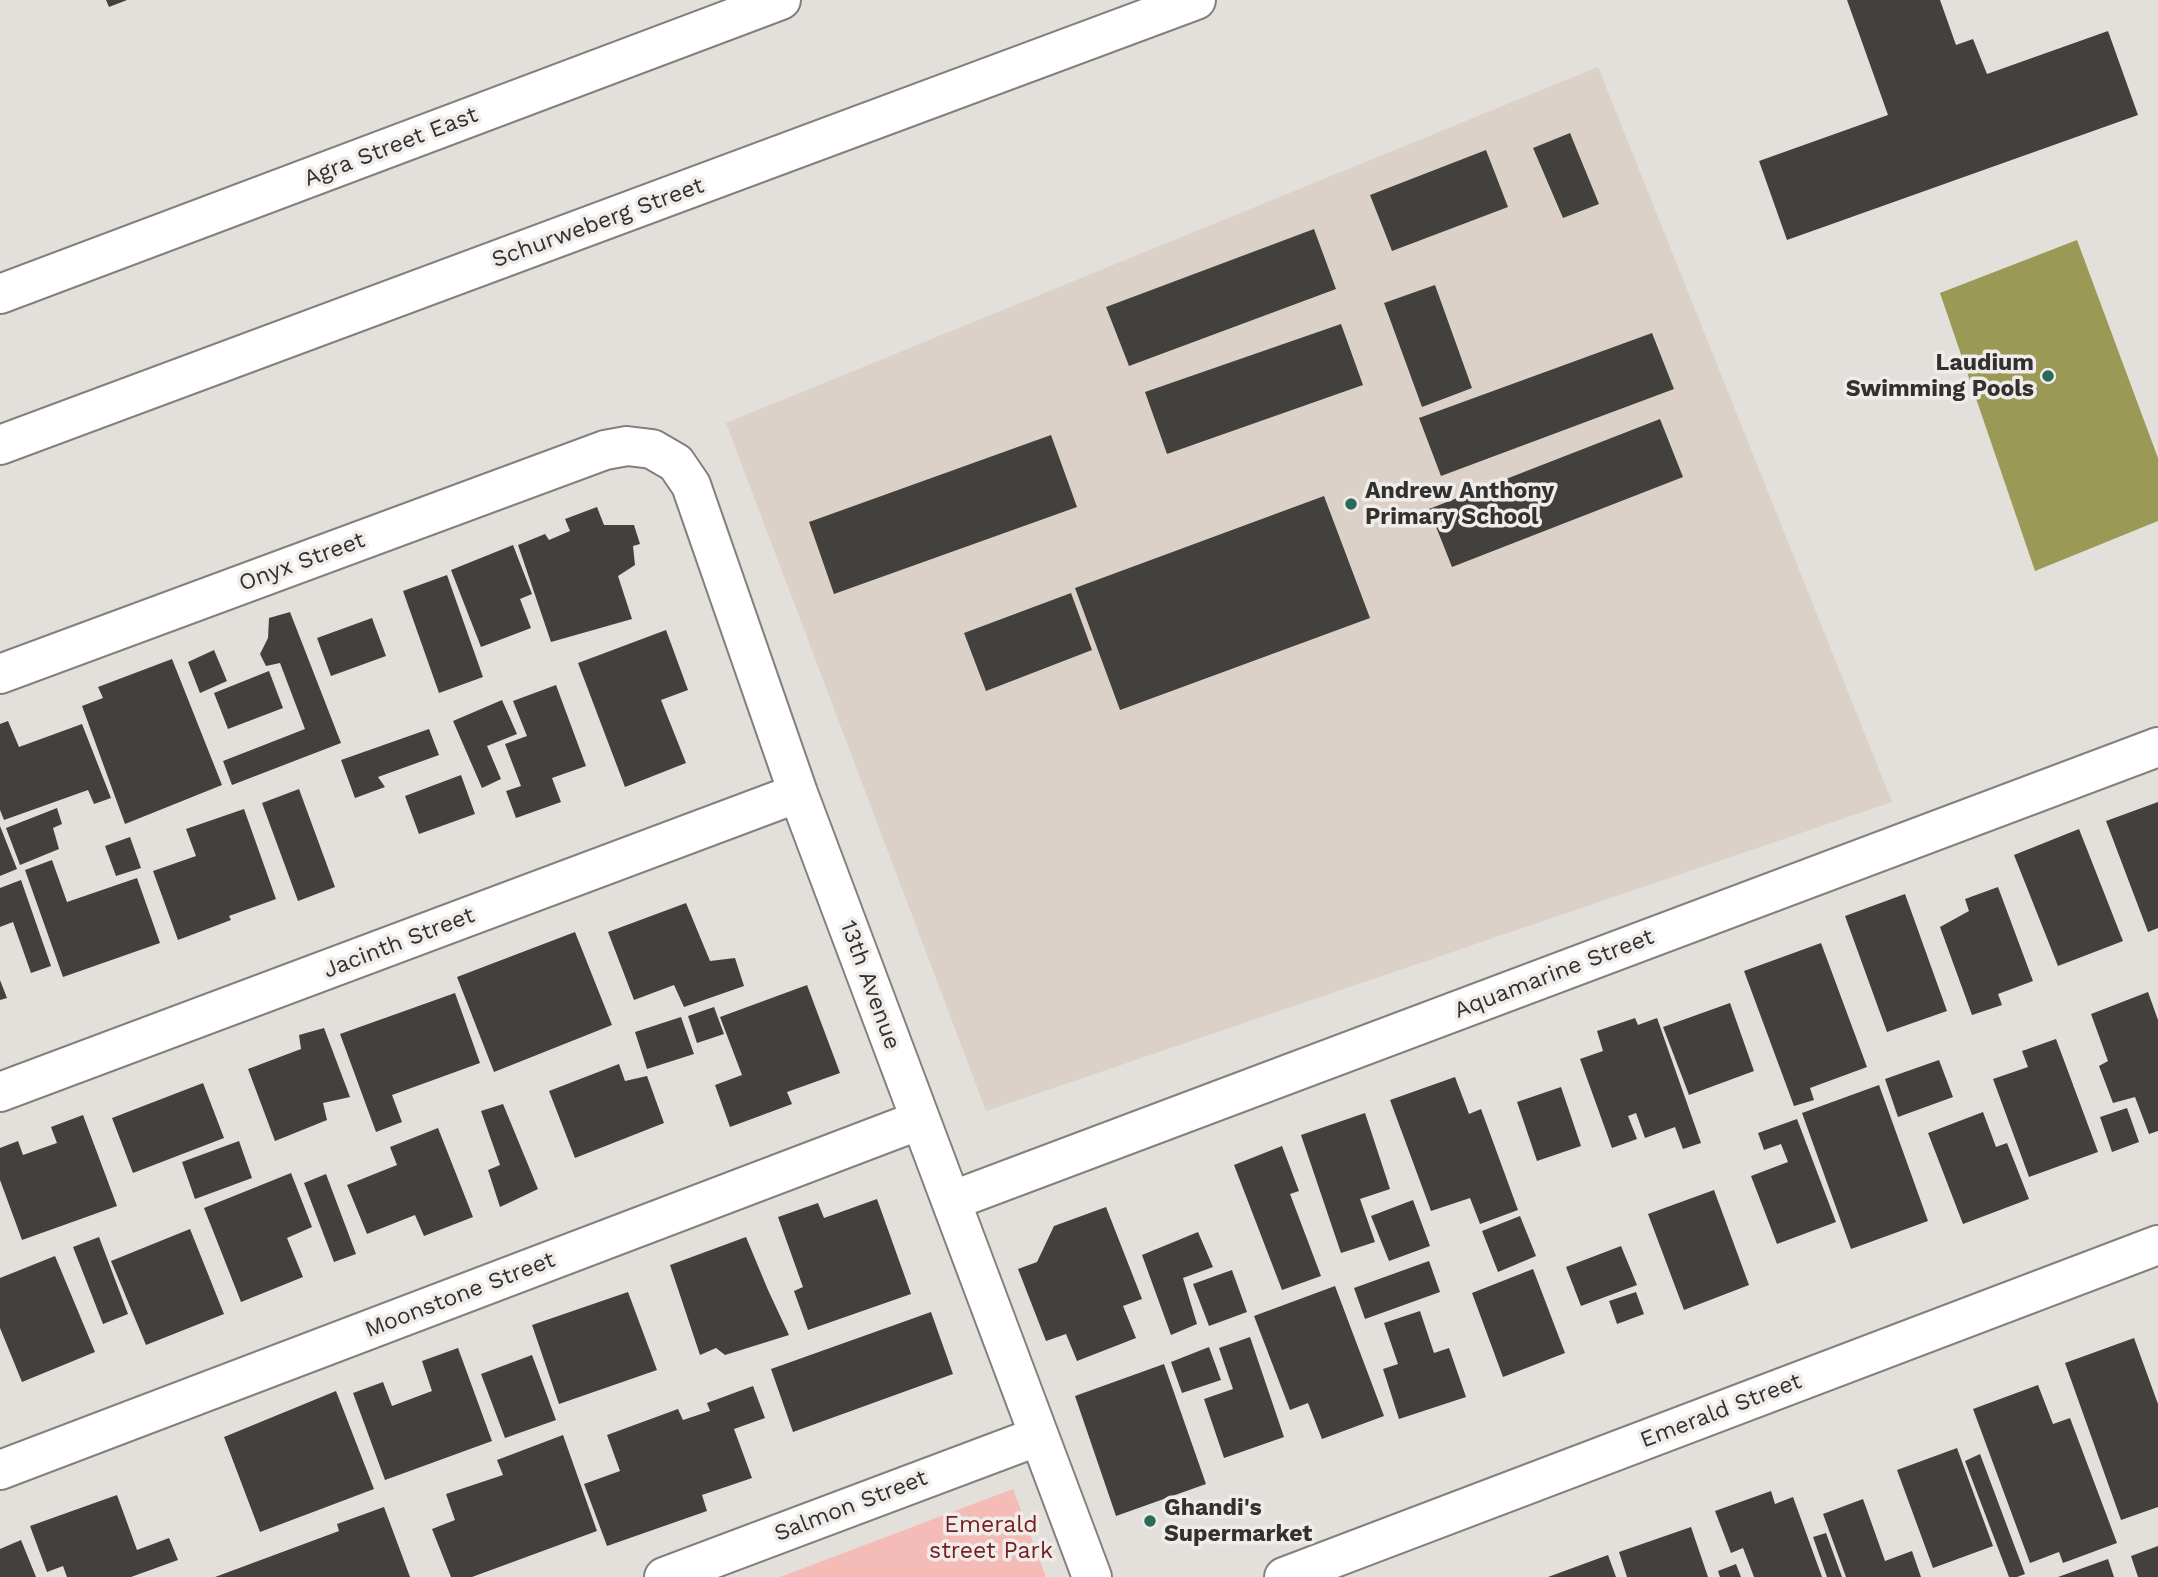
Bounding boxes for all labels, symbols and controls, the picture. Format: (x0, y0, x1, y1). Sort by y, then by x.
street label: Agra Street East (300, 101, 482, 193)
street label: Schurweberg Street (488, 172, 708, 274)
place label: Laudium Swimming Pools (1846, 349, 2034, 403)
marker: Laudium Swimming Pools (2040, 368, 2056, 384)
place label: Andrew Anthony Primary School (1365, 477, 1554, 531)
marker: Andrew Anthony Primary School (1343, 496, 1359, 512)
street label: Onyx Street (235, 526, 369, 598)
street label: Jacinth Street (320, 902, 478, 984)
street label: 13th Avenue (834, 917, 906, 1053)
street label: Aquamarine Street (1450, 923, 1658, 1025)
street label: Moonstone Street (361, 1246, 559, 1344)
street label: Emerald Street (1636, 1368, 1806, 1454)
street label: Salmon Street (771, 1464, 931, 1548)
place label: Ghandi's Supermarket (1164, 1494, 1312, 1548)
park label: Emerald street Park (929, 1511, 1053, 1565)
marker: Ghandi's Supermarket (1142, 1513, 1158, 1529)

